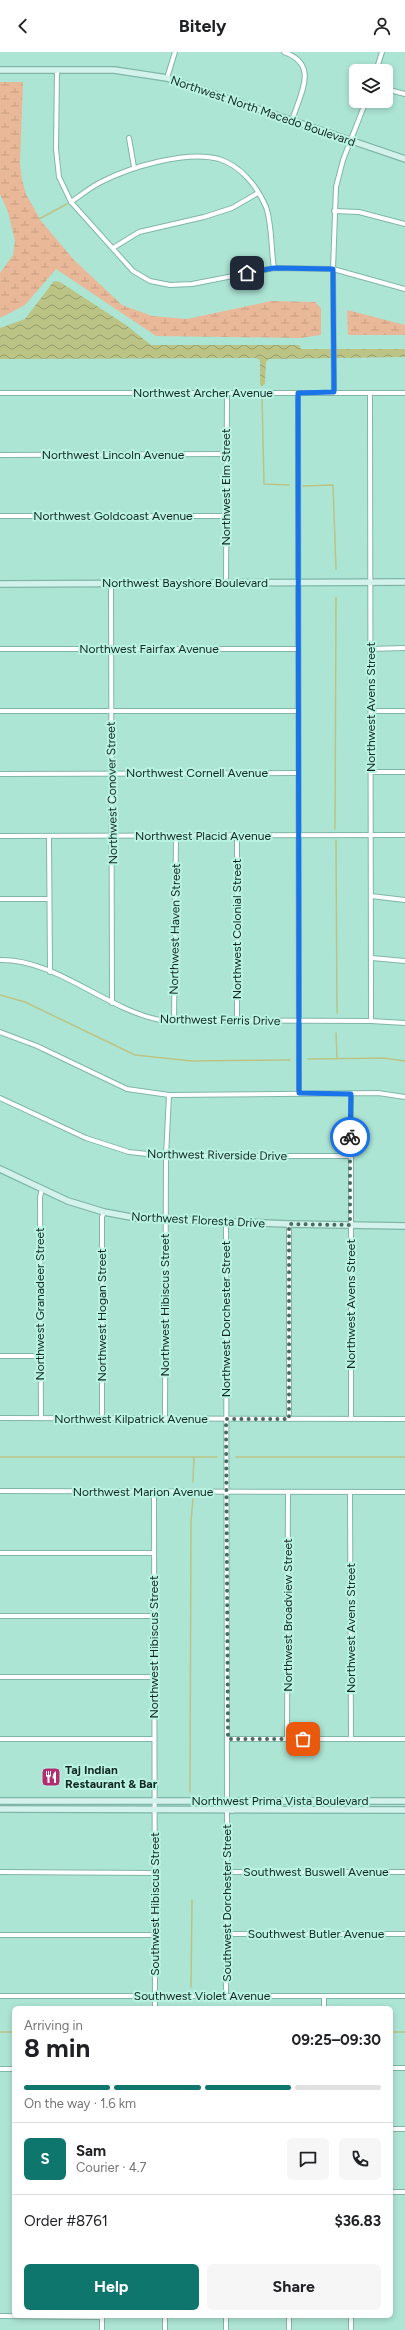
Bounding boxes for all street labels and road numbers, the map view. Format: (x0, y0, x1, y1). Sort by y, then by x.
street label: Northwest North Macedo Boulevard (169, 73, 357, 149)
street label: Northwest Archer Avenue (133, 386, 273, 400)
street label: Northwest Elm Street (219, 428, 233, 545)
street label: Northwest Lincoln Avenue (42, 448, 185, 462)
street label: Northwest Goldcoast Avenue (33, 509, 193, 523)
street label: Northwest Bayshore Boulevard (102, 576, 268, 590)
street label: Northwest Fairfax Avenue (79, 642, 219, 656)
street label: Northwest Avens Street (364, 642, 378, 772)
street label: Northwest Conover Street (104, 721, 120, 864)
street label: Northwest Cornell Avenue (126, 766, 268, 780)
street label: Northwest Placid Avenue (135, 829, 271, 843)
street label: Northwest Colonial Street (230, 858, 244, 999)
street label: Northwest Haven Street (167, 863, 183, 995)
street label: Northwest Ferris Drive (160, 1012, 281, 1028)
street label: Northwest Riverside Drive (147, 1147, 288, 1163)
street label: Northwest Floresta Drive (131, 1210, 266, 1231)
street label: Northwest Granadeer Street (33, 1227, 47, 1381)
street label: Northwest Hibiscus Street (158, 1233, 172, 1376)
street label: Northwest Avens Street (344, 1239, 358, 1369)
street label: Northwest Dorchester Street (219, 1240, 233, 1397)
street label: Northwest Hogan Street (95, 1248, 109, 1381)
street label: Northwest Kilpatrick Avenue (54, 1412, 208, 1426)
street label: Northwest Marion Avenue (73, 1485, 214, 1499)
street label: Northwest Broadview Street (281, 1538, 295, 1692)
street label: Northwest Avens Street (344, 1563, 358, 1693)
street label: Northwest Hibiscus Street (147, 1575, 161, 1718)
street label: Northwest Prima Vista Boulevard (191, 1794, 369, 1808)
street label: Southwest Dorchester Street (220, 1824, 234, 1982)
street label: Southwest Hibiscus Street (148, 1832, 162, 1976)
street label: Southwest Buswell Avenue (243, 1865, 389, 1879)
street label: Southwest Butler Avenue (248, 1927, 385, 1941)
street label: Southwest Violet Avenue (134, 1989, 271, 2003)

